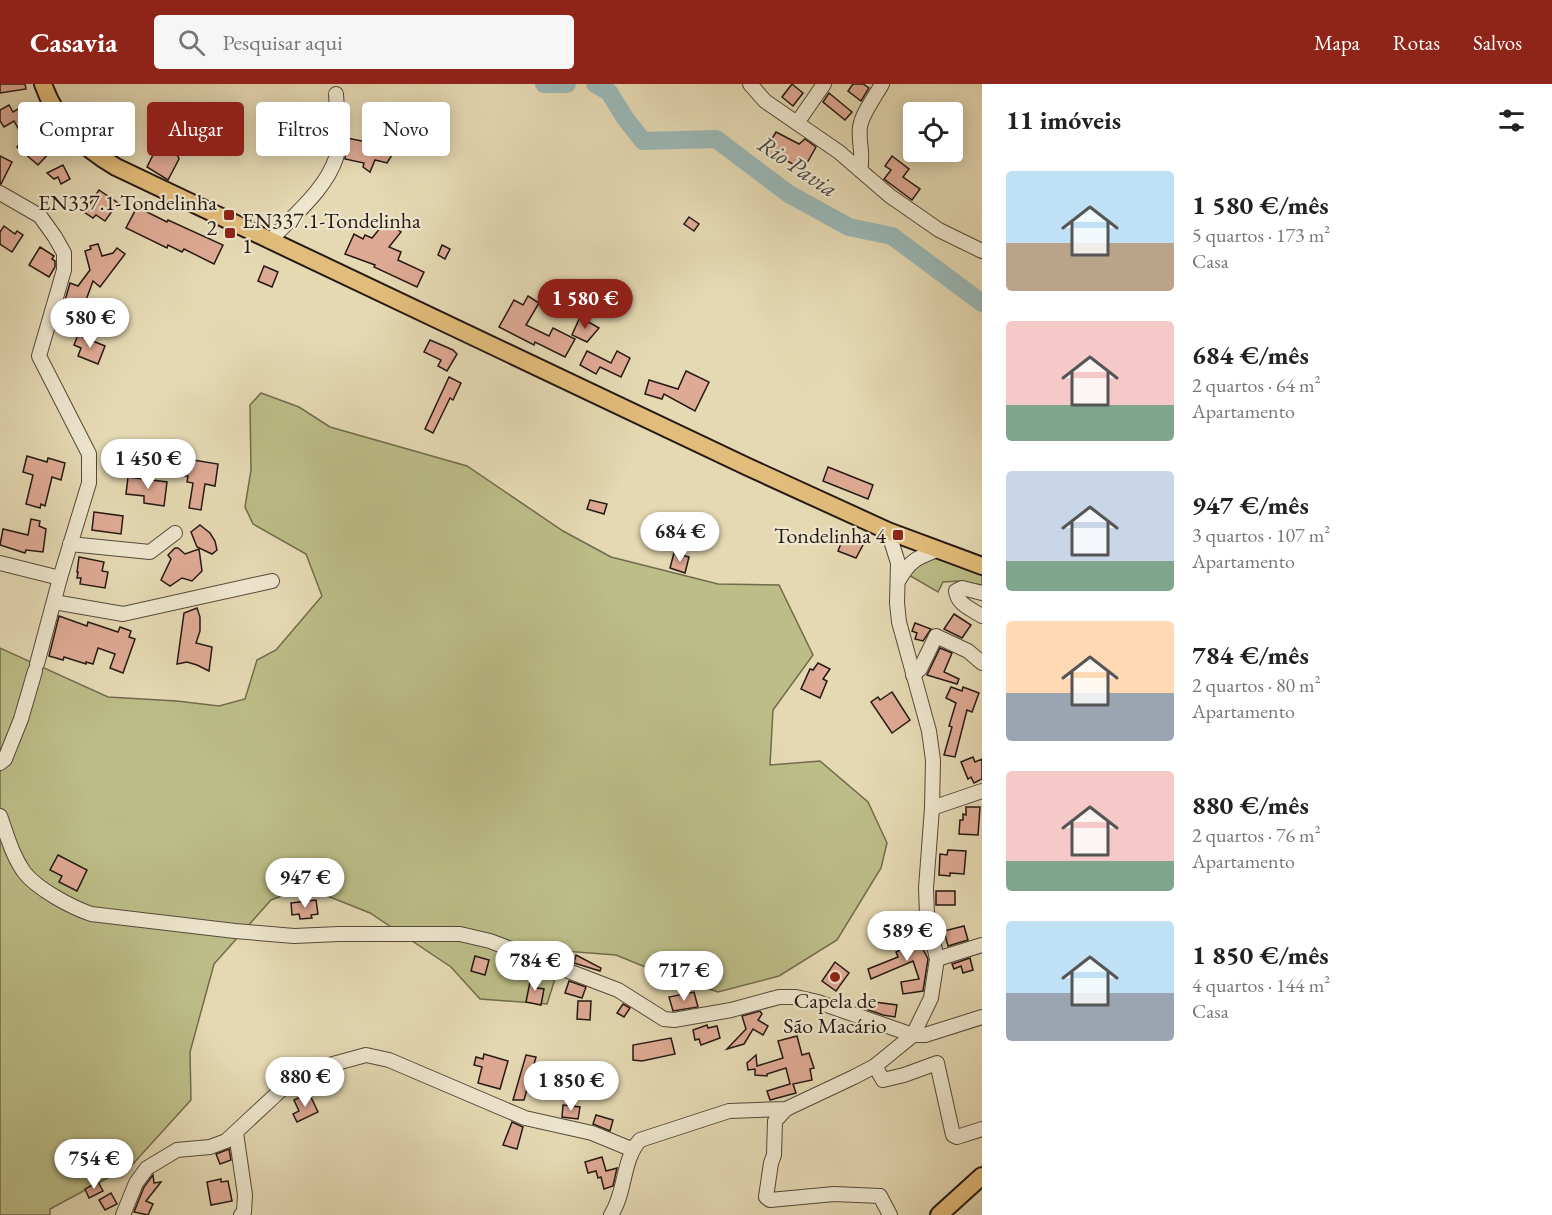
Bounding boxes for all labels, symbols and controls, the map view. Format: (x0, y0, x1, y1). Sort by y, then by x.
search box (154, 15, 574, 69)
text: Casavia (30, 24, 118, 60)
icon: search (175, 26, 208, 59)
text: Pesquisar aqui (223, 28, 343, 57)
text: Mapa (1314, 29, 1360, 56)
text: Rotas (1393, 29, 1440, 56)
text: Salvos (1473, 29, 1522, 56)
chip: Comprar (18, 102, 135, 156)
chip: Alugar (147, 102, 244, 156)
chip: Filtros (256, 102, 350, 156)
chip: Novo (362, 102, 450, 156)
map controls (903, 102, 963, 162)
button: locate (903, 102, 963, 162)
text: 11 imóveis (1006, 103, 1121, 137)
icon: filters (1495, 104, 1528, 137)
water label: Rio Pavia (752, 128, 844, 204)
place label: EN337.1-Tondelinha 2 (38, 188, 217, 242)
text: 1 580 €/mês (1192, 188, 1329, 222)
icon: home (1054, 195, 1126, 267)
place label: EN337.1-Tondelinha 1 (242, 206, 421, 260)
marker: EN337.1-Tondelinha 2 (222, 208, 236, 222)
text: 5 quartos · 173 m² (1192, 222, 1330, 248)
marker: EN337.1-Tondelinha 1 (223, 226, 237, 240)
text: Casa (1192, 248, 1229, 274)
pin: 1 580 € (530, 279, 640, 330)
text: 1 580 € (552, 285, 618, 311)
pin: 580 € (48, 298, 132, 349)
text: 580 € (64, 304, 116, 330)
text: 684 €/mês (1192, 338, 1309, 372)
icon: home (1054, 345, 1126, 417)
text: 2 quartos · 64 m² (1192, 372, 1321, 398)
text: Apartamento (1192, 398, 1295, 424)
pin: 1 450 € (93, 439, 203, 490)
text: 1 450 € (115, 445, 181, 471)
text: 947 €/mês (1192, 488, 1309, 522)
icon: home (1054, 495, 1126, 567)
pin: 684 € (638, 512, 722, 563)
text: 684 € (654, 518, 706, 544)
place label: Tondelinha 4 (774, 521, 886, 550)
text: 3 quartos · 107 m² (1192, 522, 1330, 548)
marker: Tondelinha 4 (891, 528, 905, 542)
text: Apartamento (1192, 548, 1295, 574)
text: 784 €/mês (1192, 638, 1309, 672)
icon: home (1054, 645, 1126, 717)
text: 2 quartos · 80 m² (1192, 672, 1321, 698)
text: Apartamento (1192, 698, 1295, 724)
text: 880 €/mês (1192, 788, 1309, 822)
icon: home (1054, 795, 1126, 867)
text: 2 quartos · 76 m² (1192, 822, 1321, 848)
text: Apartamento (1192, 848, 1295, 874)
pin: 947 € (263, 858, 347, 909)
text: 947 € (279, 864, 331, 890)
pin: 589 € (865, 911, 949, 962)
text: 589 € (881, 917, 933, 943)
text: 1 850 €/mês (1192, 938, 1329, 972)
pin: 784 € (493, 941, 577, 992)
icon: home (1054, 945, 1126, 1017)
text: 784 € (509, 947, 561, 973)
pin: 717 € (642, 951, 726, 1002)
text: 717 € (658, 957, 710, 983)
marker: Capela de São Macário (828, 970, 842, 984)
text: 4 quartos · 144 m² (1192, 972, 1330, 998)
place label: Capela de São Macário (783, 986, 887, 1040)
text: Casa (1192, 998, 1229, 1024)
pin: 880 € (263, 1057, 347, 1108)
pin: 1 850 € (516, 1061, 626, 1112)
text: 880 € (279, 1063, 331, 1089)
text: 1 850 € (538, 1067, 604, 1093)
pin: 754 € (52, 1139, 136, 1190)
text: 754 € (68, 1145, 120, 1171)

